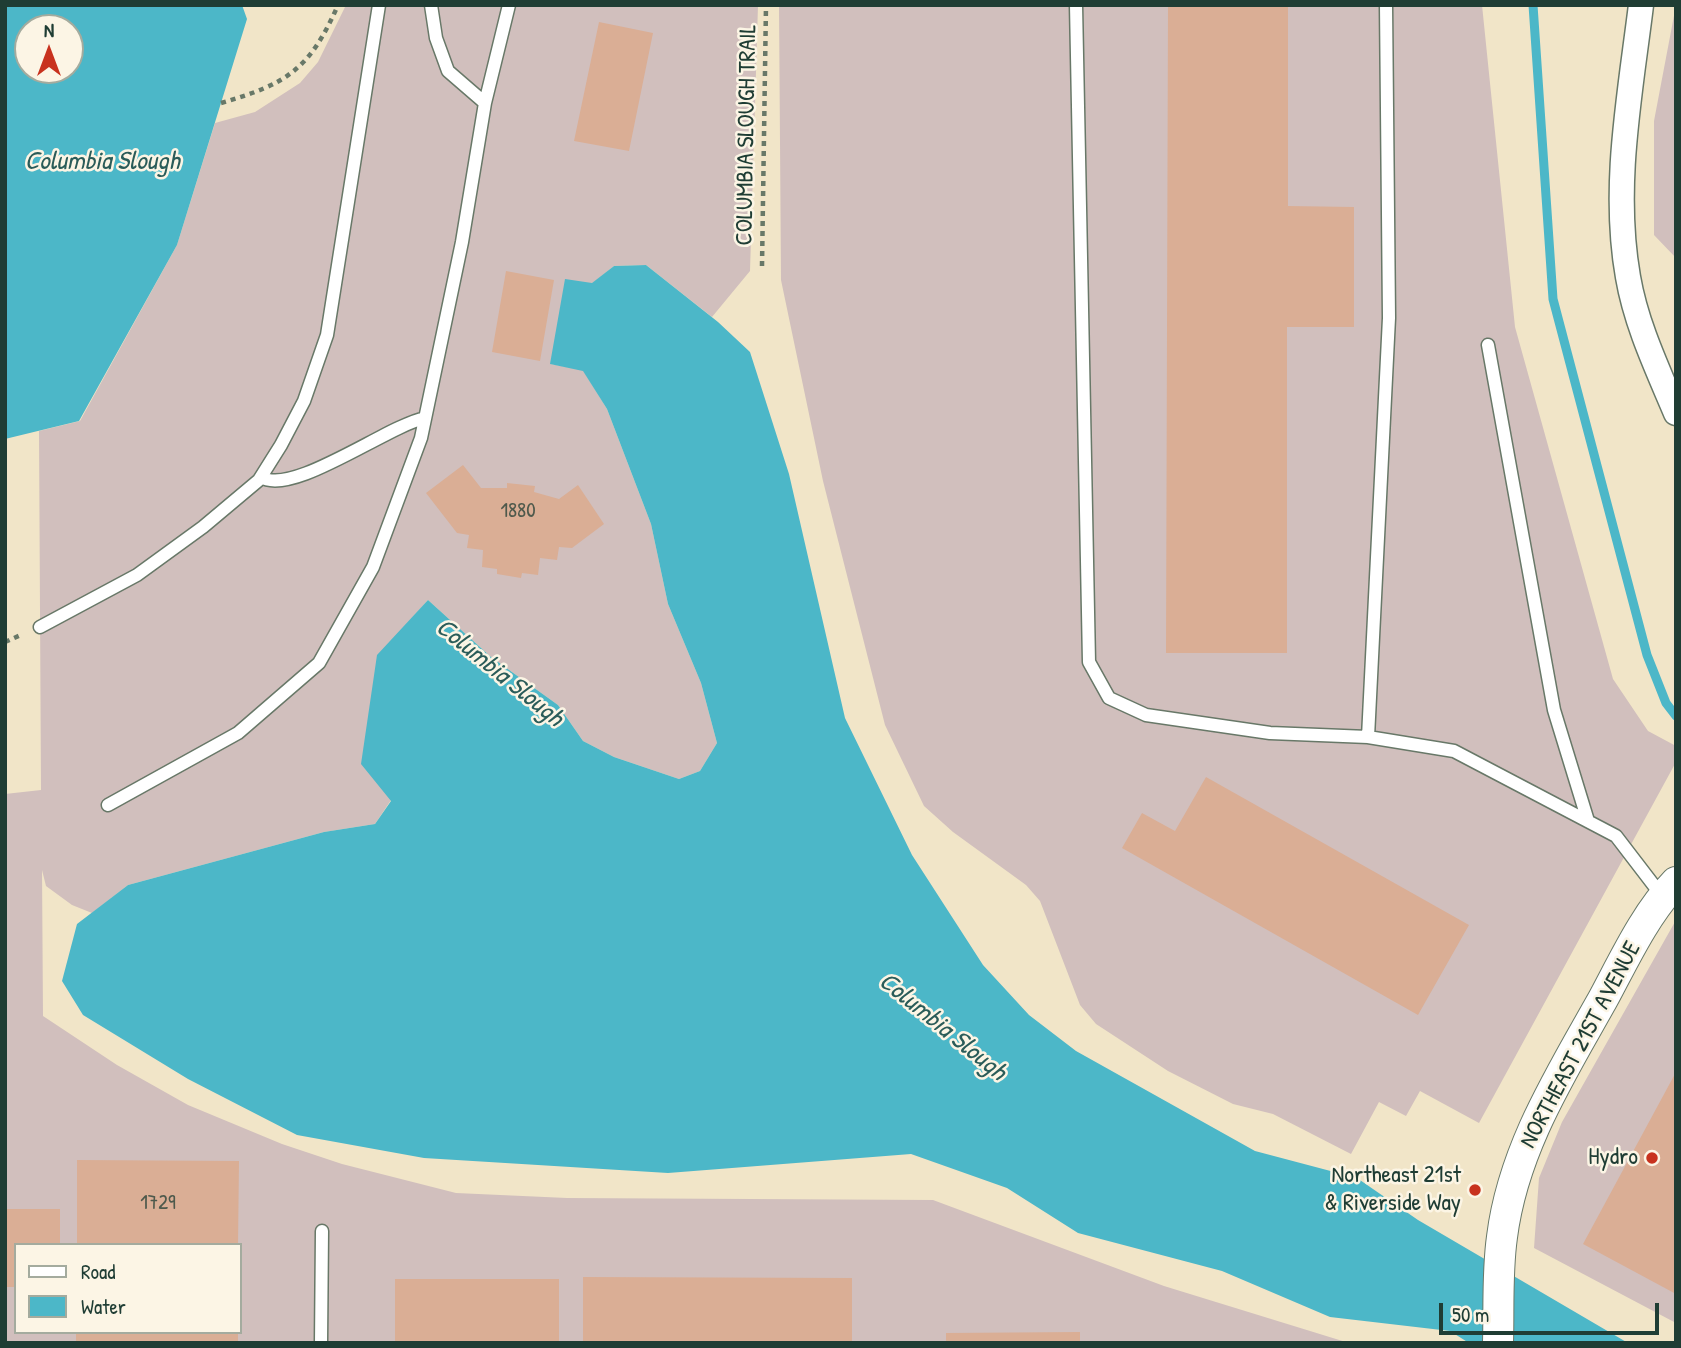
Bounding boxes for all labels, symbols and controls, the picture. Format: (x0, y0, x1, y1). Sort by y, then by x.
north arrow (14, 14, 84, 84)
text: N (44, 17, 54, 43)
street label: COLUMBIA SLOUGH TRAIL (731, 24, 763, 246)
water label: Columbia Slough (25, 146, 179, 178)
house number: 1880 (500, 498, 536, 524)
water label: Columbia Slough (429, 612, 569, 734)
street label: NORTHEAST 21ST AVENUE (1514, 937, 1648, 1153)
water label: Columbia Slough (872, 966, 1012, 1088)
place label: Hydro (1588, 1144, 1638, 1172)
marker: Hydro (1644, 1150, 1660, 1166)
place label: Northeast 21st & Riverside Way (1325, 1162, 1461, 1218)
marker: Northeast 21st & Riverside Way (1467, 1182, 1483, 1198)
house number: 1729 (140, 1190, 176, 1216)
legend (14, 1243, 242, 1334)
text: Road (81, 1257, 115, 1286)
scale bar (1443, 1288, 1664, 1332)
text: Water (81, 1292, 126, 1321)
text: 50 m (1452, 1300, 1489, 1329)

